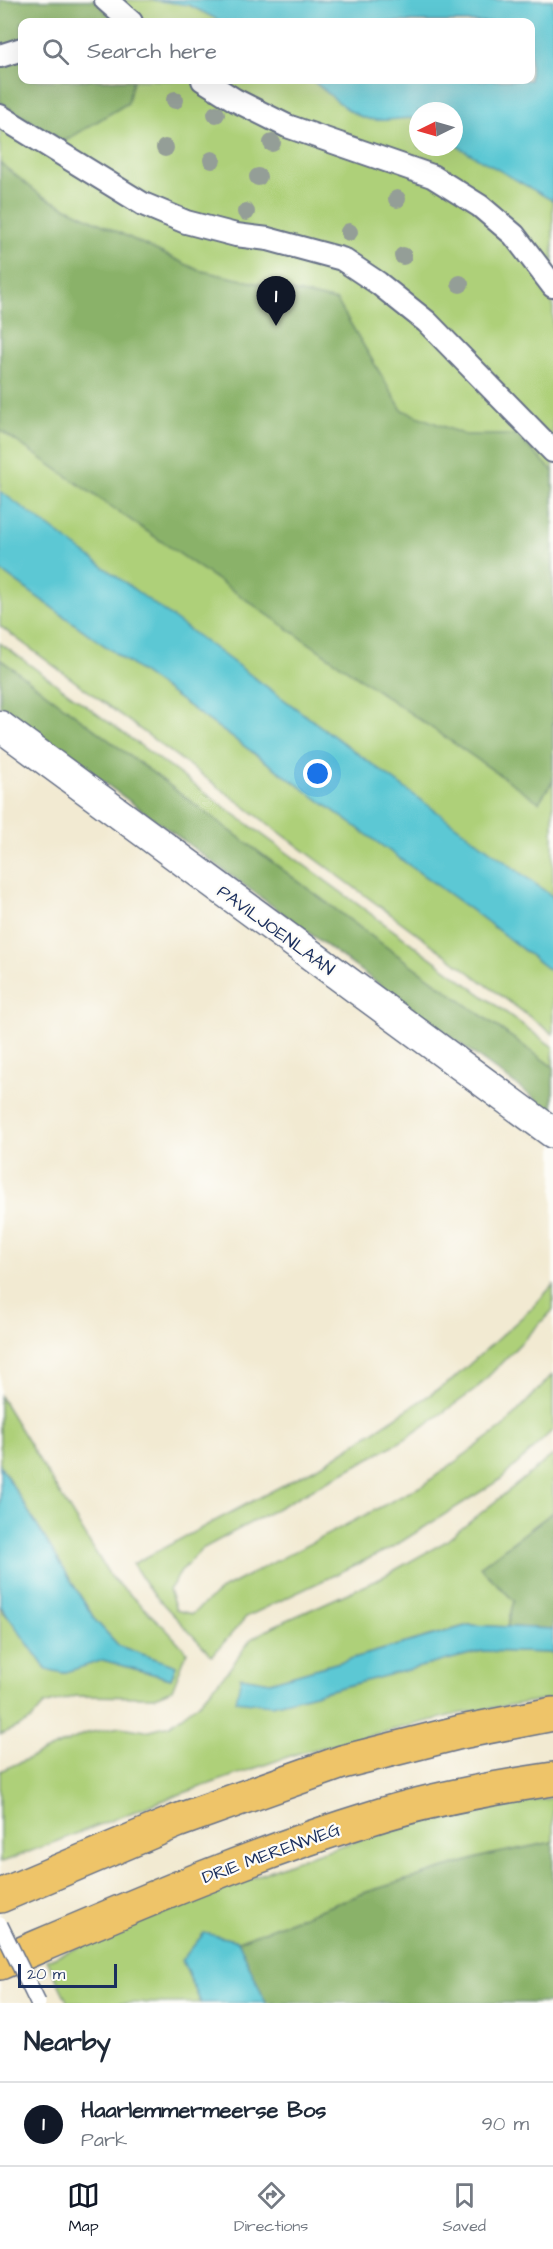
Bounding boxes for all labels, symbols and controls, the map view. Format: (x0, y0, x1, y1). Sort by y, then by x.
search box (18, 18, 535, 84)
icon: search (39, 35, 72, 68)
text: Search here (87, 36, 217, 67)
north arrow (409, 102, 463, 156)
pin: 1 (256, 276, 296, 326)
your location (303, 759, 332, 788)
street label: PAVILJOENLAAN (212, 879, 340, 982)
street label: DRIE MERENWEG (199, 1817, 344, 1890)
scale bar (18, 1961, 117, 1988)
text: 20 m (27, 1963, 65, 1985)
text: Nearby (24, 2024, 111, 2060)
text: Haarlemmermeerse Bos (81, 2095, 326, 2126)
text: 1 (42, 2110, 45, 2138)
text: 90 m (481, 2110, 529, 2138)
text: Park (81, 2126, 127, 2154)
tab: Map (67, 2179, 100, 2237)
tab: Directions (234, 2179, 308, 2237)
tab: Saved (442, 2179, 486, 2237)

